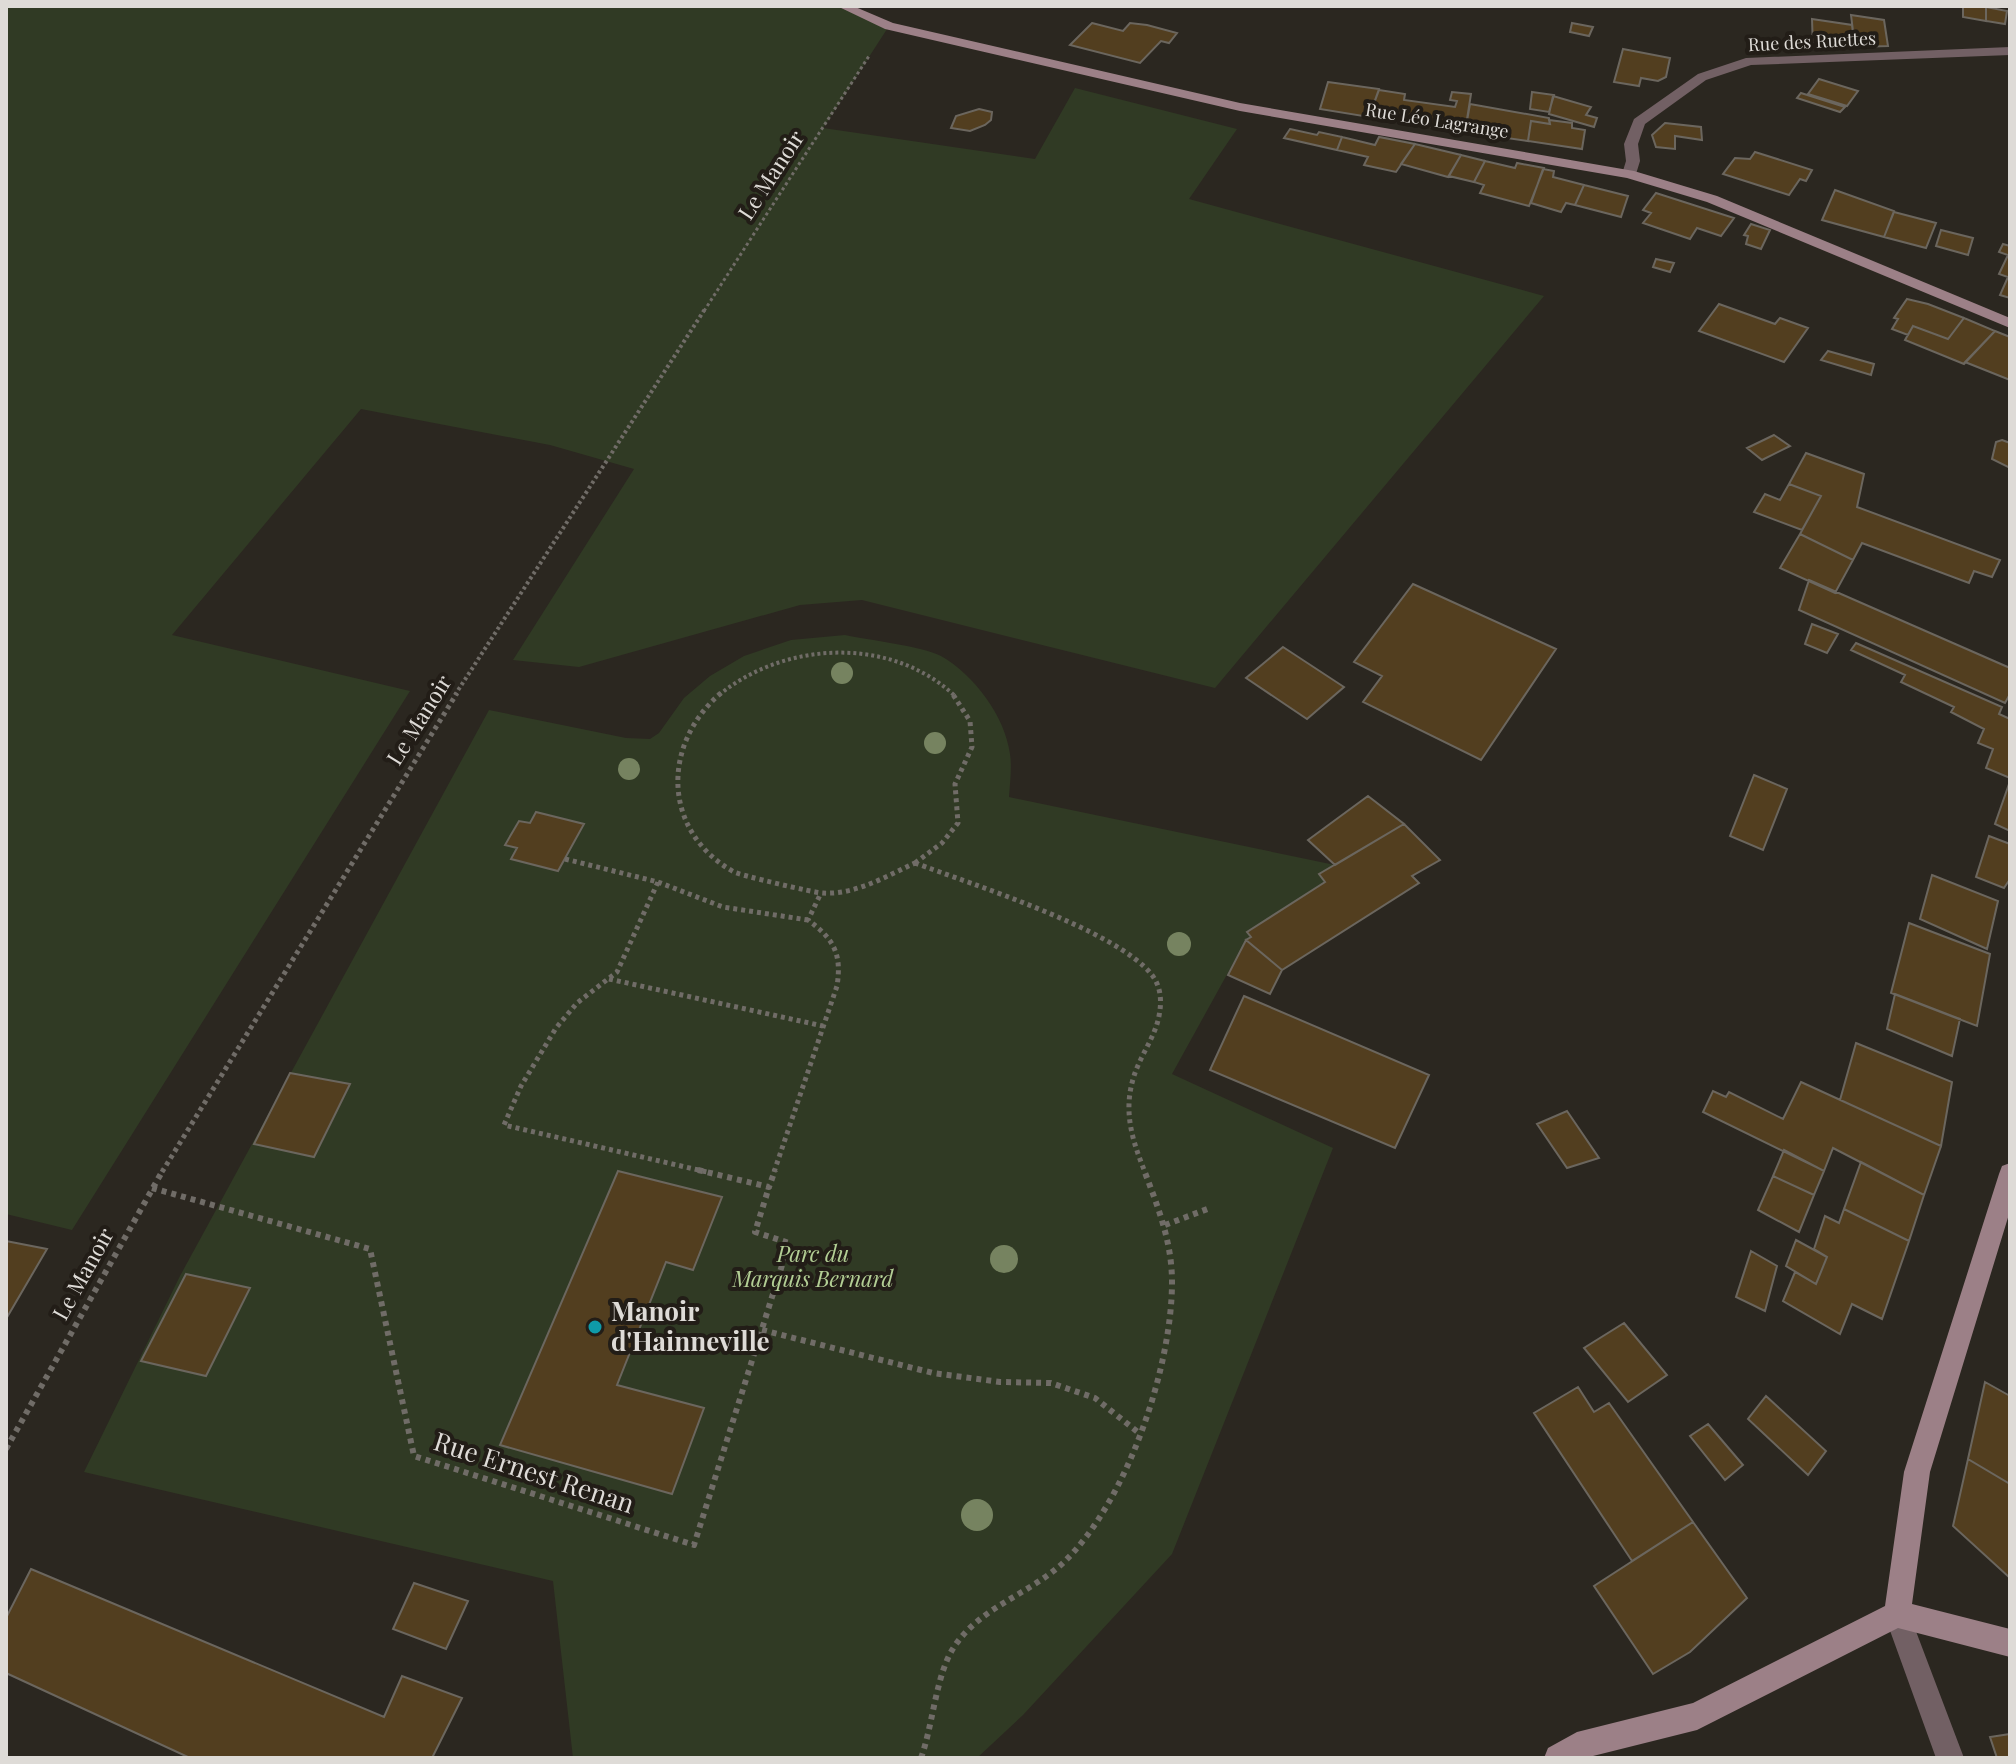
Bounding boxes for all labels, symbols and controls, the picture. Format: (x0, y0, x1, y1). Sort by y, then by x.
street label: Rue des Ruettes (1747, 26, 1877, 56)
street label: Rue Léo Lagrange (1364, 97, 1511, 143)
street label: Le Manoir (730, 124, 810, 225)
street label: Le Manoir (379, 669, 458, 770)
street label: Le Manoir (45, 1222, 120, 1325)
park label: Parc du Marquis Bernard (731, 1238, 895, 1293)
place label: Manoir d'Hainneville (611, 1293, 770, 1358)
marker: Manoir d'Hainneville (586, 1318, 604, 1336)
street label: Rue Ernest Renan (430, 1423, 639, 1521)

